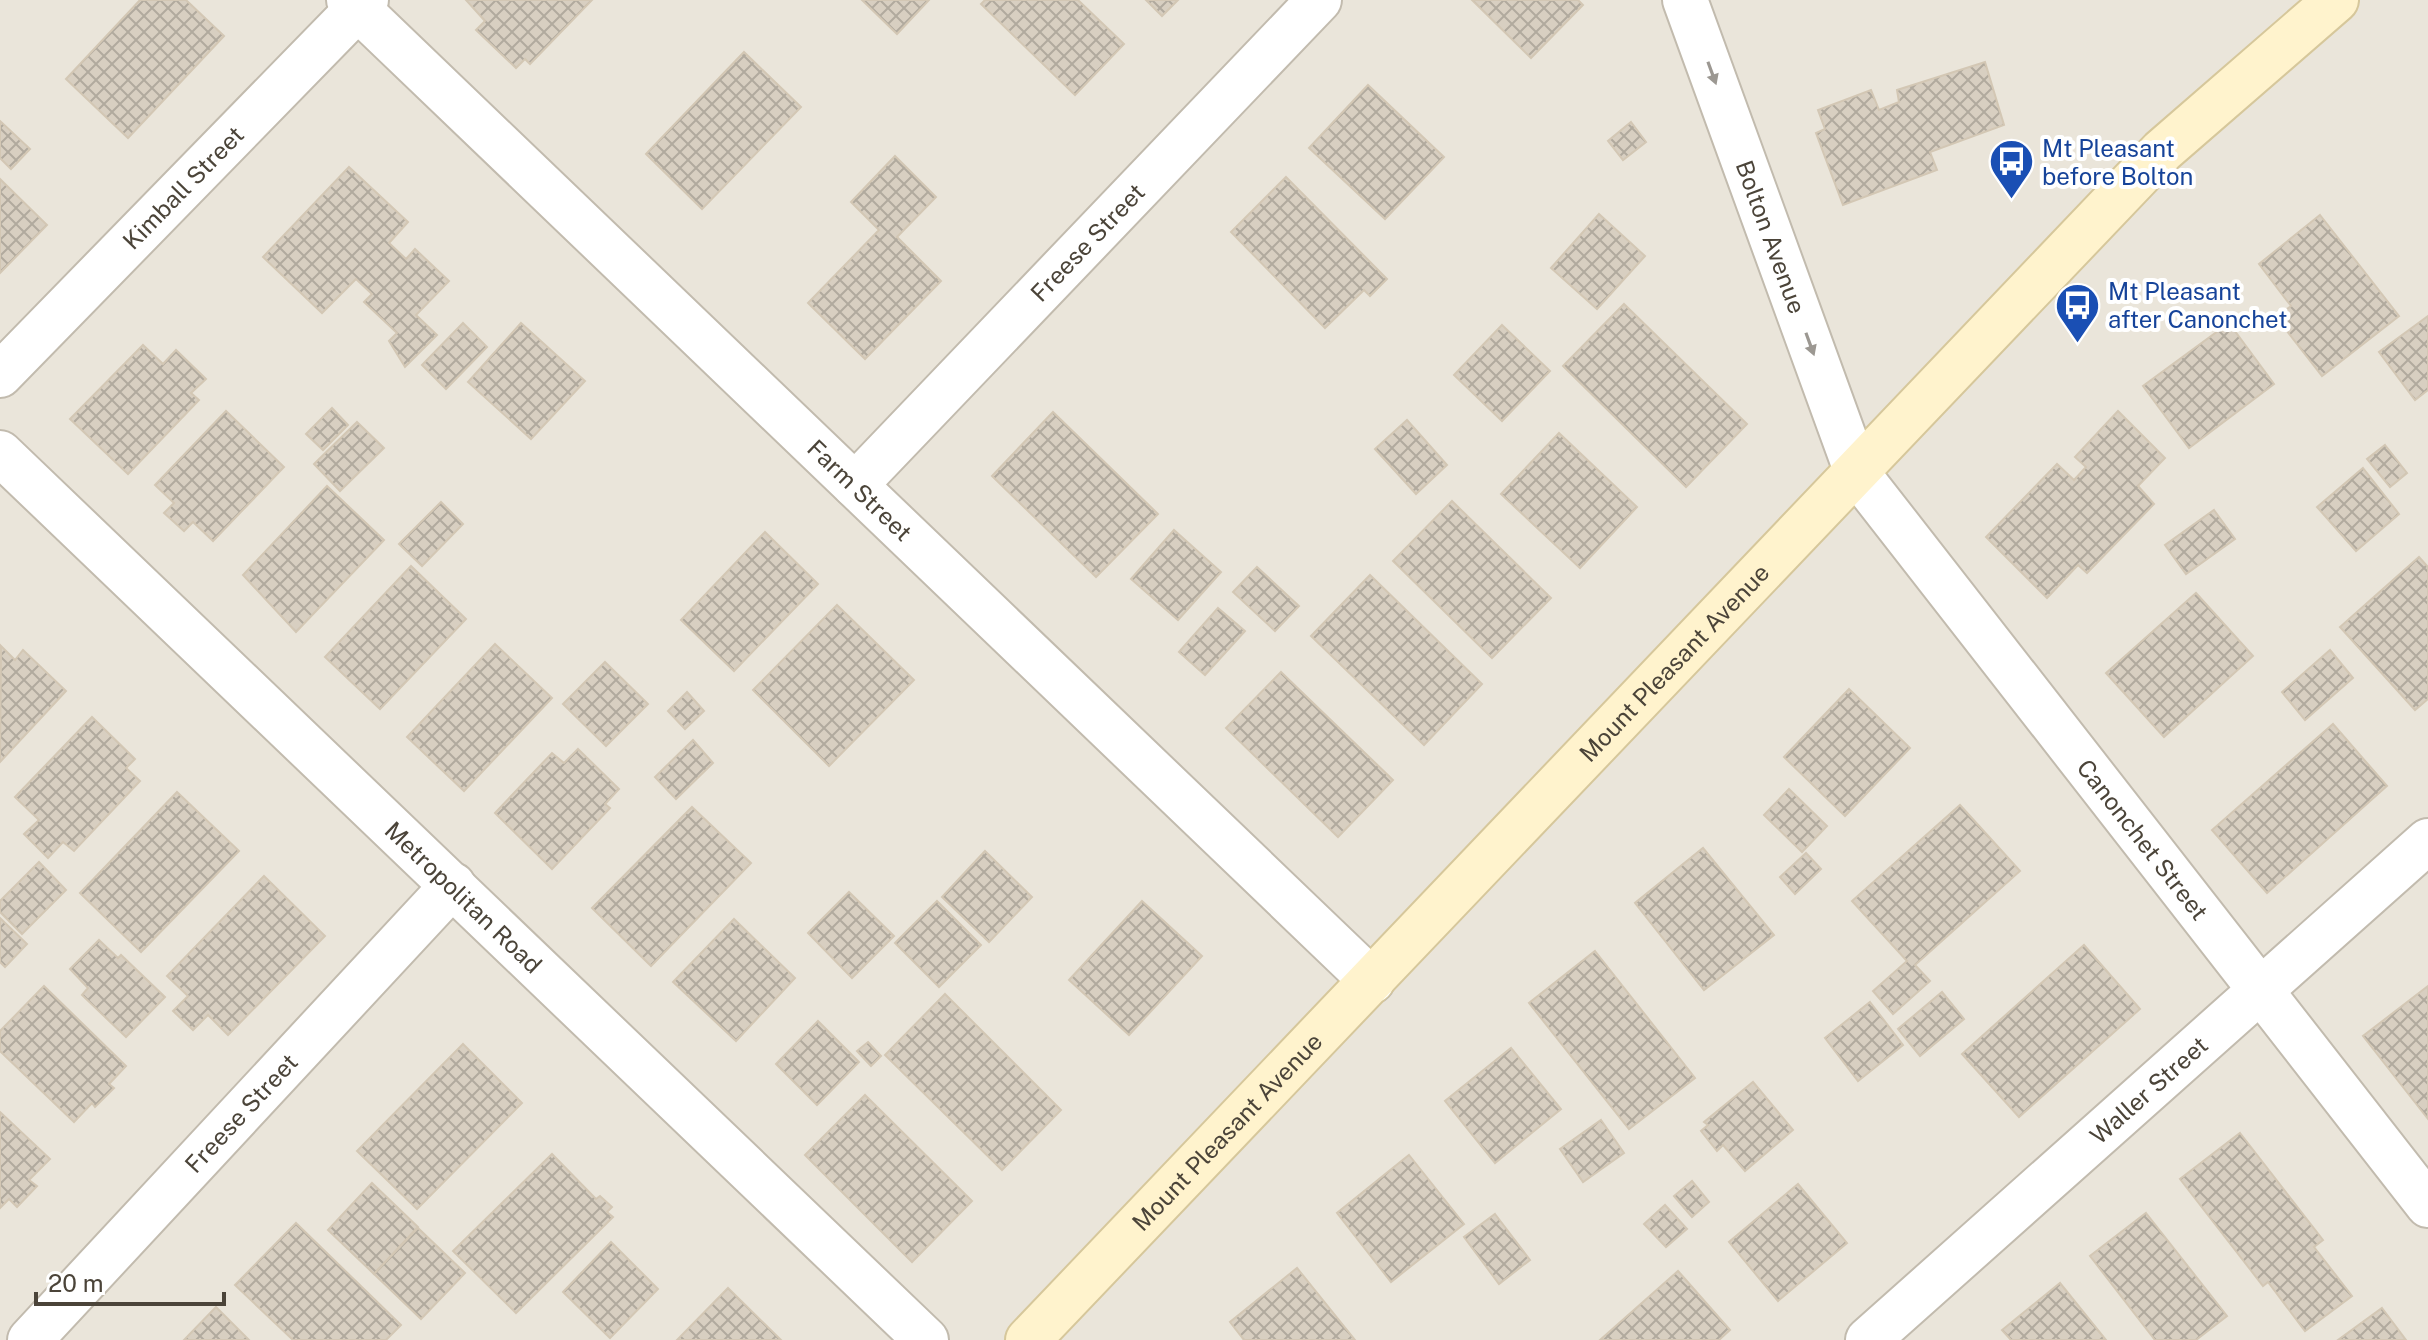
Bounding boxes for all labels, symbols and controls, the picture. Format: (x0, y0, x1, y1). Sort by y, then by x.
one-way arrow (1706, 61, 1719, 85)
street label: Kimball Street (117, 120, 249, 255)
place label: Mt Pleasant before Bolton (2042, 134, 2193, 190)
bus stop icon: Mt Pleasant before Bolton (1987, 138, 2035, 201)
street label: Bolton Avenue (1730, 156, 1812, 317)
street label: Freese Street (1025, 178, 1150, 307)
place label: Mt Pleasant after Canonchet (2108, 277, 2287, 333)
bus stop icon: Mt Pleasant after Canonchet (2053, 281, 2101, 344)
one-way arrow (1805, 332, 1817, 356)
street label: Farm Street (802, 434, 918, 546)
street label: Mount Pleasant Avenue (1573, 558, 1775, 767)
street label: Canonchet Street (2071, 753, 2214, 925)
street label: Metropolitan Road (379, 816, 548, 979)
street label: Mount Pleasant Avenue (1126, 1027, 1327, 1236)
street label: Waller Street (2084, 1030, 2213, 1149)
street label: Freese Street (179, 1048, 303, 1178)
scale bar (36, 1256, 224, 1306)
text: 20 m (48, 1269, 104, 1297)

